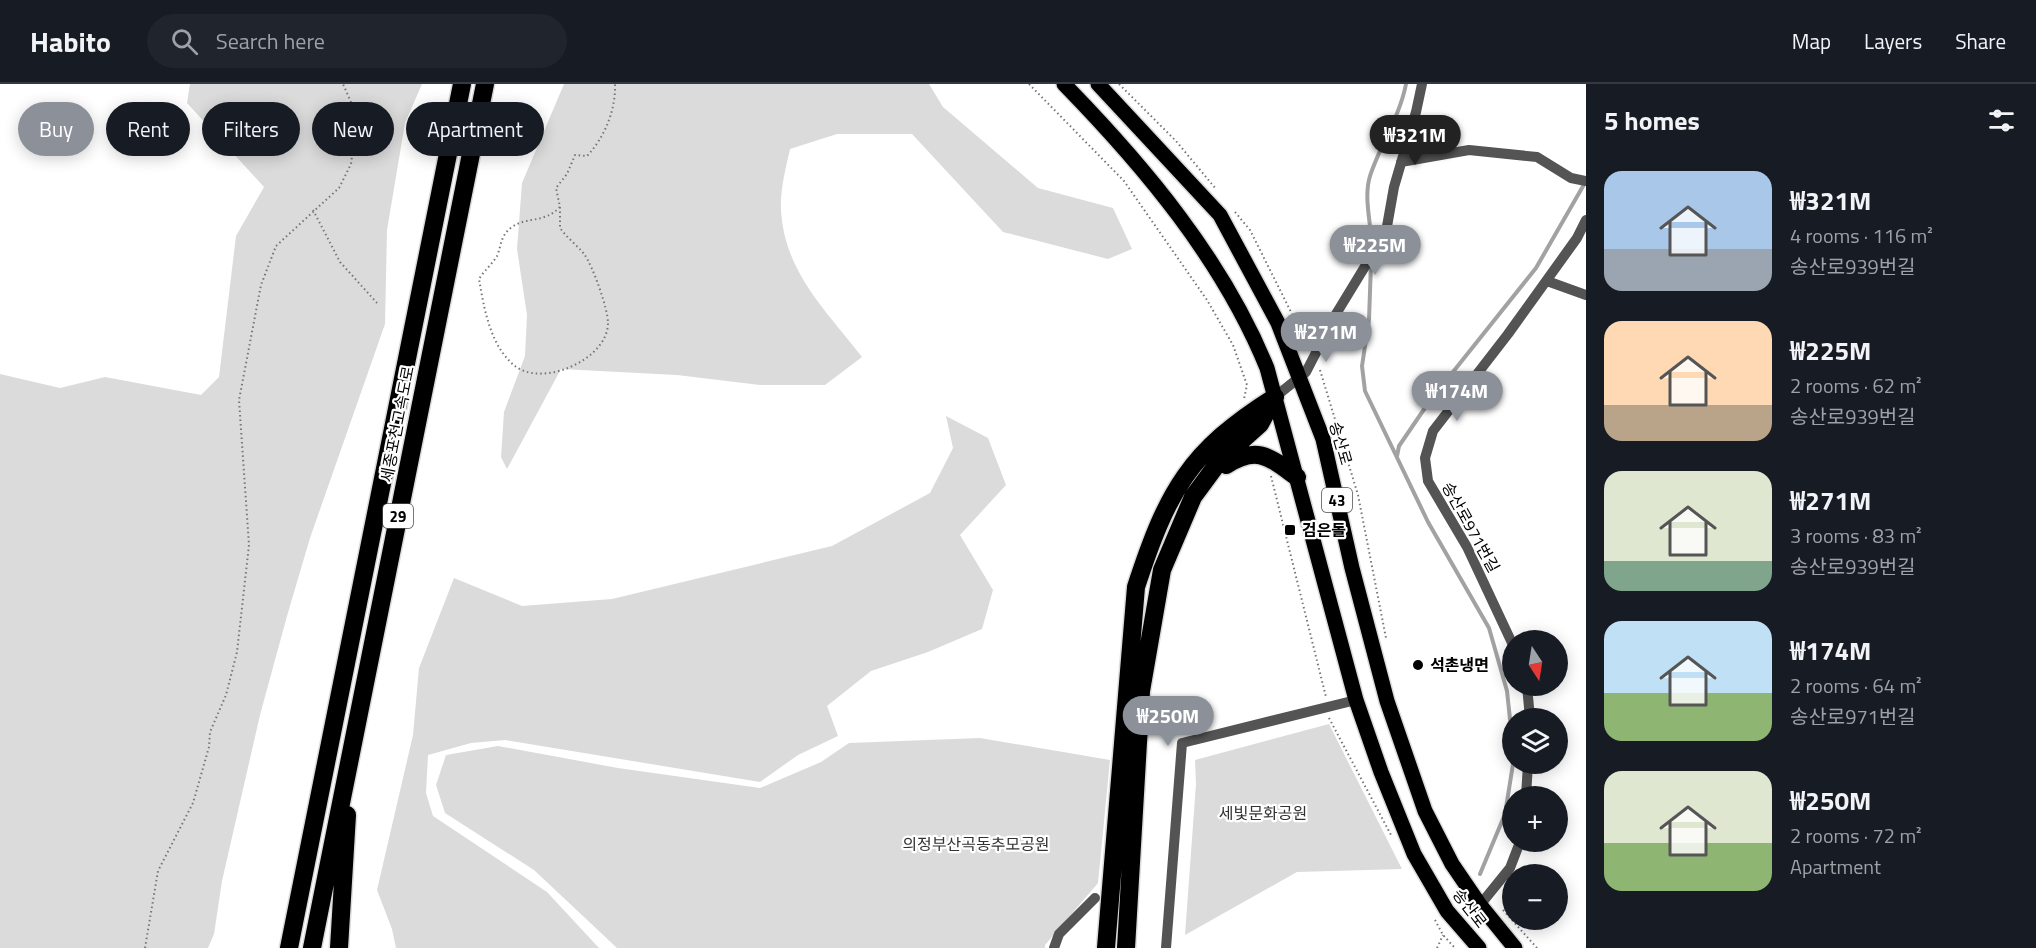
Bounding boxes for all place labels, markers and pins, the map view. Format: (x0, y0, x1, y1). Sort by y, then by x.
pin: ₩321M (1373, 115, 1457, 166)
pin: ₩225M (1333, 225, 1417, 276)
pin: ₩271M (1284, 312, 1368, 363)
pin: ₩174M (1415, 371, 1499, 422)
place label: 검은돌 (1302, 518, 1346, 542)
marker: 검은돌 (1283, 523, 1297, 537)
place label: 석촌냉면 (1430, 653, 1489, 677)
marker: 석촌냉면 (1411, 658, 1425, 672)
pin: ₩250M (1126, 696, 1210, 747)

